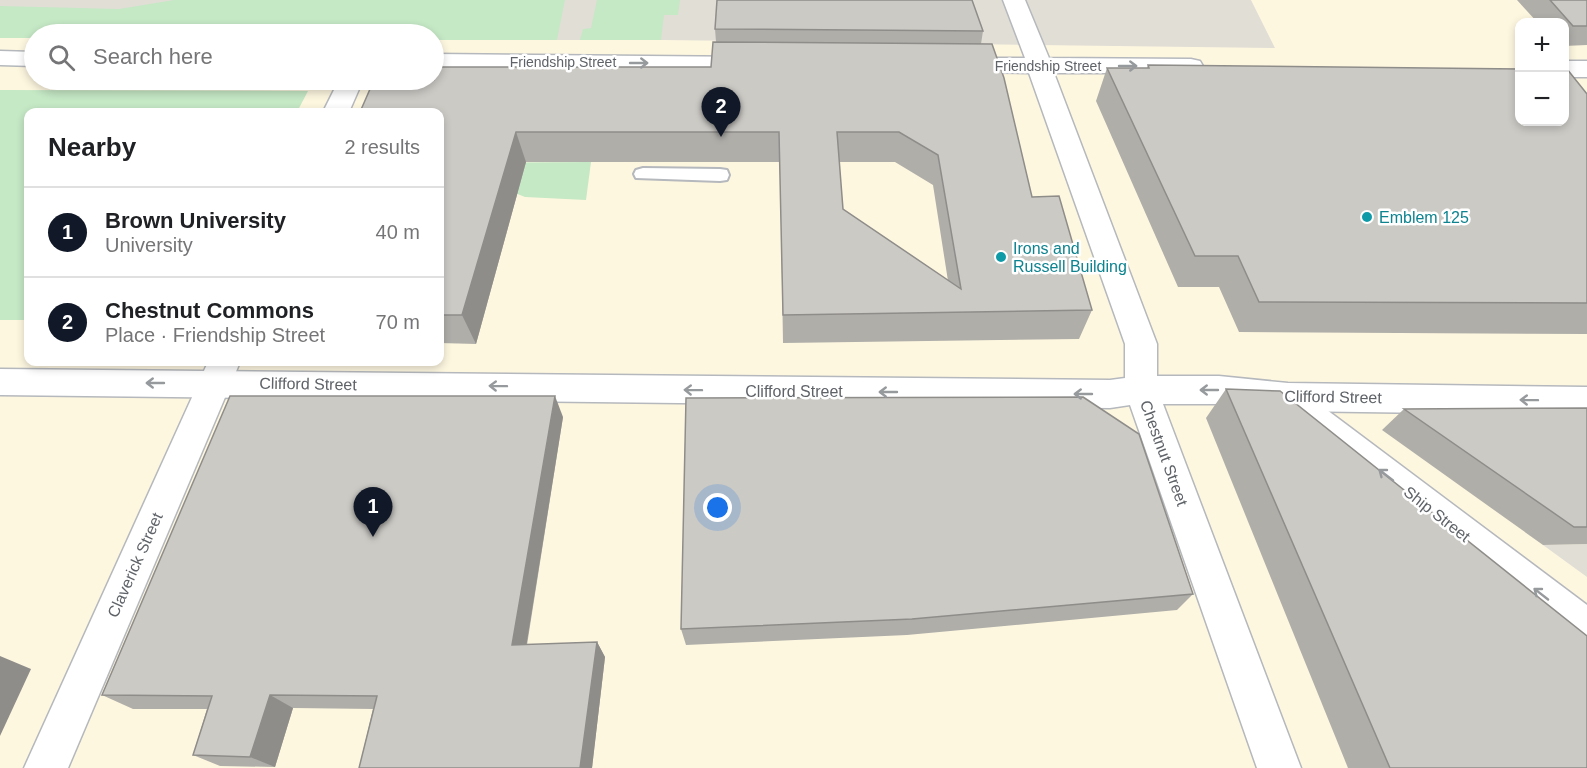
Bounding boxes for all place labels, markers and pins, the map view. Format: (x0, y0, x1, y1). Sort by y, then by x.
pin: 2 (702, 88, 740, 137)
place label: Emblem 125 (1379, 209, 1469, 226)
marker: Emblem 125 (1360, 210, 1374, 224)
place label: Irons and Russell Building (1013, 240, 1127, 275)
marker: Irons and Russell Building (994, 250, 1008, 264)
pin: 1 (354, 488, 392, 537)

